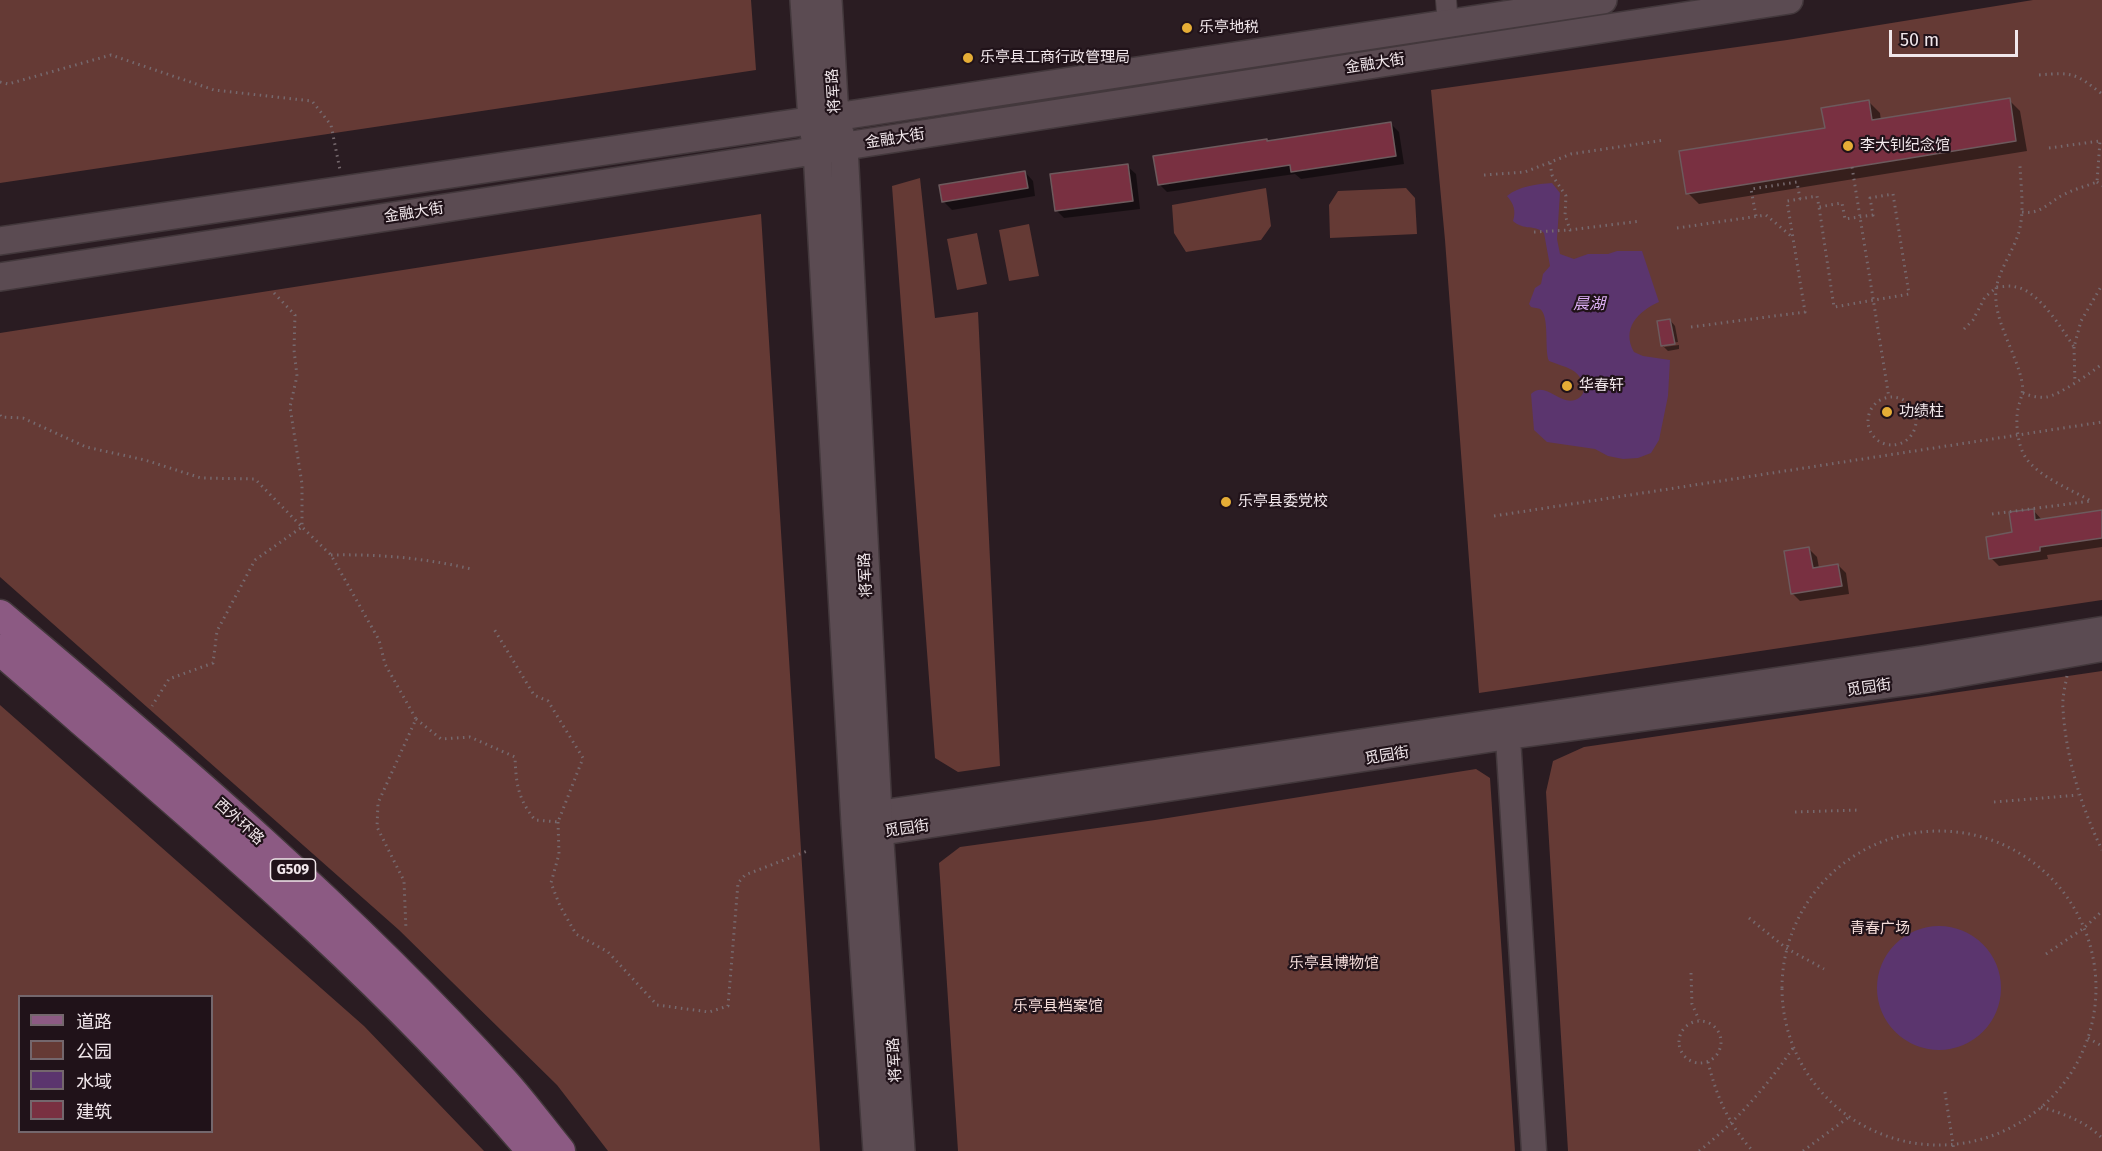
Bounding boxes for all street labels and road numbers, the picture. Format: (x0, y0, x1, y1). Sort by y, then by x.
street label: 金融大街 (1344, 50, 1406, 78)
street label: 将军路 (823, 68, 845, 114)
street label: 金融大街 (864, 125, 926, 153)
street label: 金融大街 (383, 199, 445, 227)
street label: 将军路 (856, 552, 876, 598)
street label: 觅园街 (1845, 676, 1893, 700)
street label: 觅园街 (1363, 744, 1411, 768)
street label: 西外环路 (211, 795, 267, 849)
street label: 觅园街 (883, 817, 931, 841)
road number: G509 (270, 859, 316, 881)
street label: 将军路 (884, 1037, 906, 1083)

